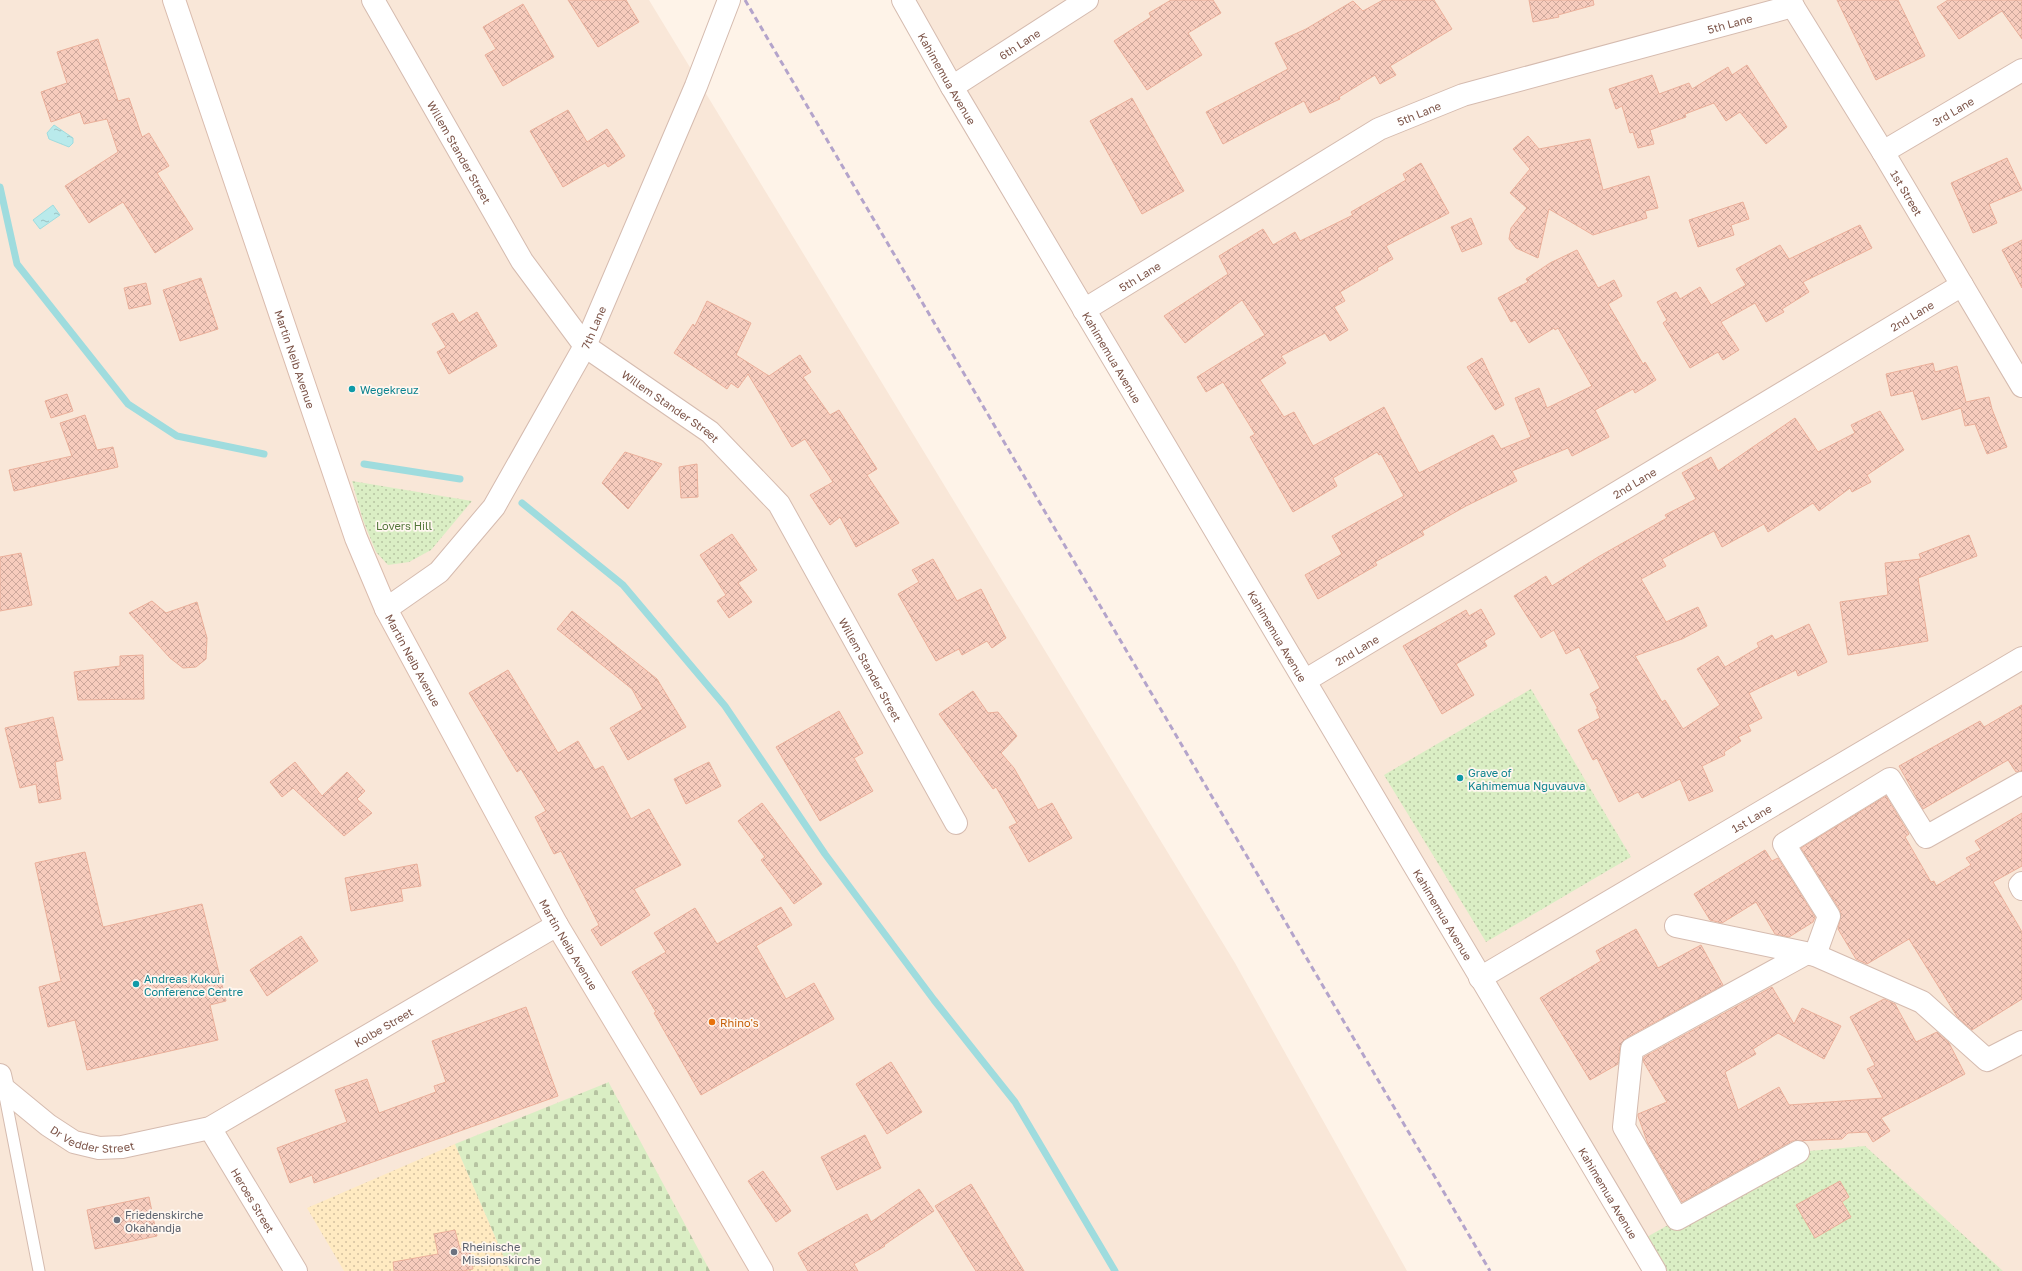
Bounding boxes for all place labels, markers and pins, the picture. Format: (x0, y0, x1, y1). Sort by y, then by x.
place label: Wegekreuz (360, 383, 419, 396)
marker: Wegekreuz (347, 384, 357, 394)
place label: Grave of Kahimemua Nguvauva (1468, 766, 1585, 792)
marker: Grave of Kahimemua Nguvauva (1455, 773, 1465, 783)
place label: Andreas Kukuri Conference Centre (144, 972, 243, 998)
marker: Andreas Kukuri Conference Centre (131, 979, 141, 989)
place label: Rhino's (720, 1016, 759, 1029)
marker: Rhino's (707, 1017, 717, 1027)
place label: Friedenskirche Okahandja (125, 1208, 203, 1234)
marker: Friedenskirche Okahandja (112, 1215, 122, 1225)
place label: Rheinische Missionskirche (462, 1240, 541, 1266)
marker: Rheinische Missionskirche (449, 1247, 459, 1257)

